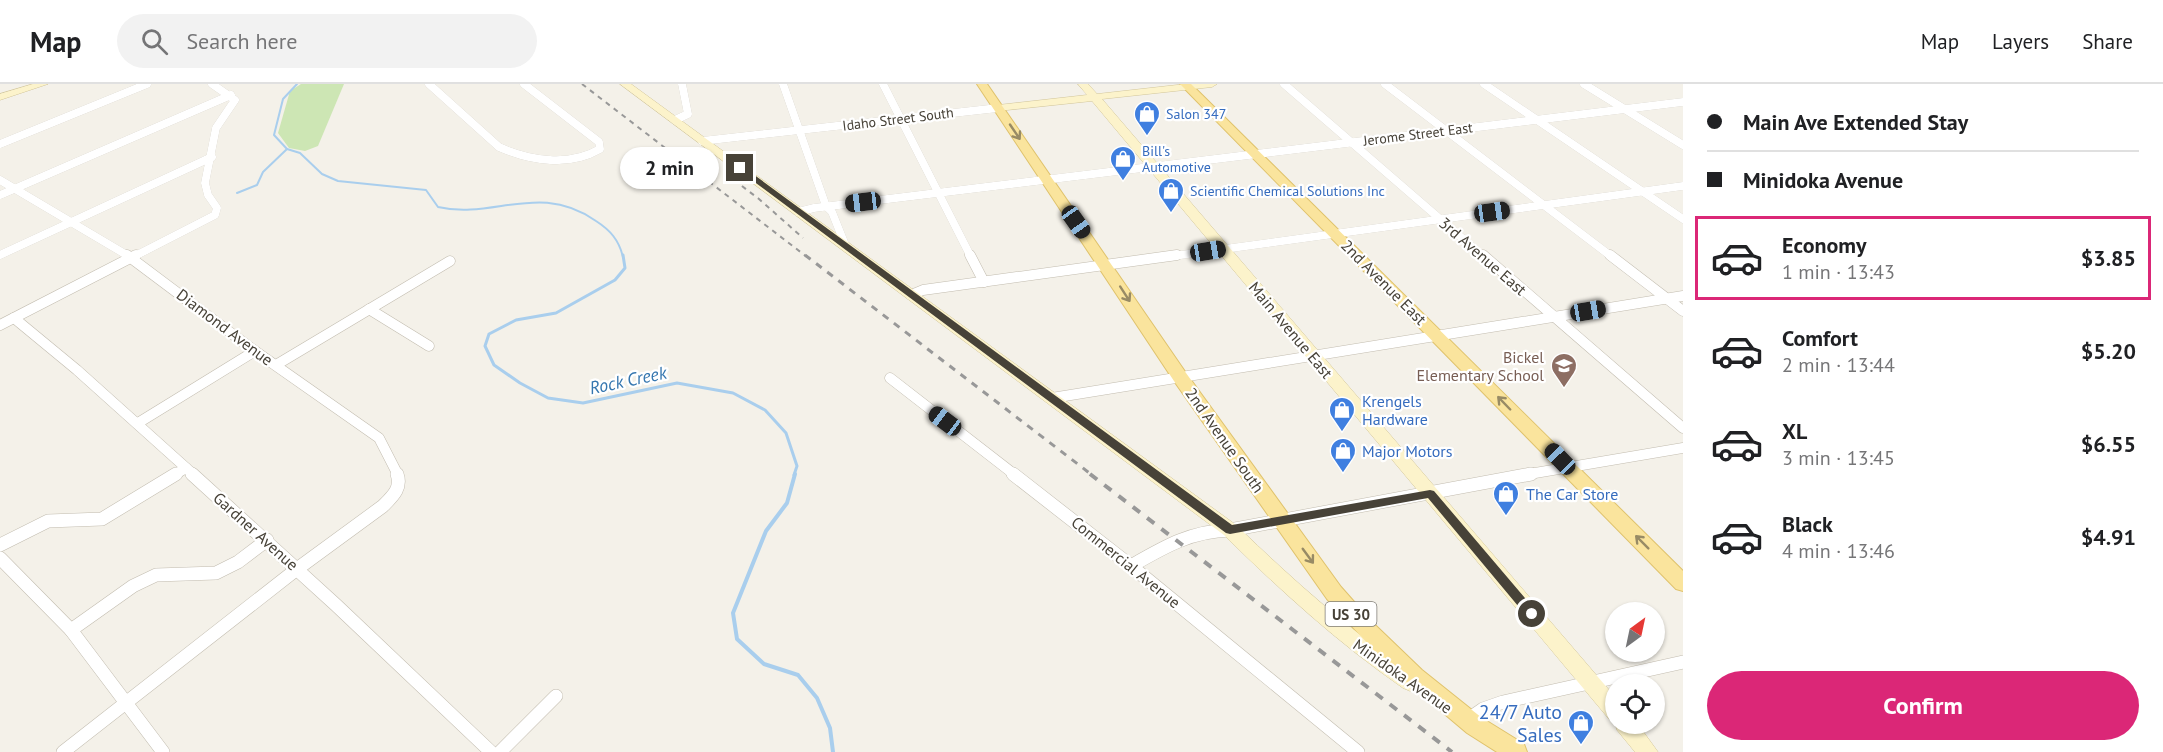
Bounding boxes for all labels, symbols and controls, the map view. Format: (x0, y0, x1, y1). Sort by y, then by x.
search box (117, 14, 537, 68)
text: Map (30, 23, 81, 60)
icon: search (138, 25, 171, 58)
text: Search here (186, 27, 297, 55)
text: Map (1921, 28, 1959, 55)
text: Layers (1992, 28, 2049, 55)
text: Share (2082, 28, 2133, 55)
shop icon: Salon 347 (1132, 99, 1162, 137)
street label: Idaho Street South (841, 103, 955, 135)
place label: Salon 347 (1166, 105, 1226, 123)
text: Main Ave Extended Stay (1743, 108, 1968, 136)
street label: Jerome Street East (1361, 118, 1474, 150)
one-way arrow (1009, 124, 1021, 140)
place label: Bill's Automotive (1142, 142, 1211, 176)
shop icon: Bill's Automotive (1108, 144, 1138, 182)
callout: 2 min (620, 147, 719, 189)
route end (726, 154, 753, 181)
text: 2 min (645, 155, 694, 181)
text: Minidoka Avenue (1743, 166, 1903, 194)
shop icon: Scientific Chemical Solutions Inc (1156, 176, 1186, 214)
place label: Scientific Chemical Solutions Inc (1190, 182, 1385, 200)
car (844, 191, 882, 213)
car (1473, 201, 1511, 223)
car (1058, 202, 1094, 242)
street label: 3rd Avenue East (1435, 213, 1531, 300)
icon: car (1710, 231, 1764, 285)
text: Economy (1782, 231, 1866, 259)
street label: 2nd Avenue East (1337, 235, 1431, 329)
car (1189, 239, 1227, 263)
text: $3.85 (2081, 244, 2136, 272)
text: 1 min · 13:43 (1782, 259, 1895, 285)
street label: Main Avenue East (1245, 277, 1338, 383)
street label: Diamond Avenue (173, 284, 277, 370)
one-way arrow (1119, 285, 1131, 302)
car (1569, 299, 1607, 323)
icon: car (1710, 324, 1764, 378)
text: Comfort (1782, 324, 1858, 352)
text: $5.20 (2081, 337, 2136, 365)
place label: Bickel Elementary School (1417, 347, 1544, 385)
school or university icon: Bickel Elementary School (1549, 351, 1579, 389)
text: 2 min · 13:44 (1782, 352, 1895, 378)
water label: Rock Creek (587, 360, 670, 399)
street label: 2nd Avenue South (1181, 383, 1269, 497)
place label: Krengels Hardware (1362, 391, 1428, 429)
shop icon: Krengels Hardware (1327, 395, 1357, 433)
one-way arrow (1497, 396, 1512, 411)
car (925, 403, 965, 439)
icon: car (1710, 417, 1764, 471)
text: XL (1782, 417, 1807, 445)
text: $6.55 (2081, 430, 2136, 458)
shop icon: Major Motors (1328, 436, 1358, 474)
car (1541, 440, 1579, 478)
place label: Major Motors (1362, 441, 1453, 461)
text: 3 min · 13:45 (1782, 445, 1895, 471)
shop icon: The Car Store (1491, 479, 1521, 517)
place label: The Car Store (1526, 484, 1618, 504)
street label: Gardner Avenue (209, 487, 303, 575)
icon: car (1710, 510, 1764, 564)
text: Black (1782, 510, 1833, 538)
street label: Commercial Avenue (1067, 512, 1185, 612)
text: $4.91 (2081, 523, 2136, 551)
one-way arrow (1634, 534, 1649, 549)
text: 4 min · 13:46 (1782, 538, 1895, 564)
one-way arrow (1301, 547, 1314, 563)
route start (1518, 600, 1545, 627)
road number: US 30 (1326, 602, 1376, 626)
north arrow (1605, 602, 1665, 662)
map controls (1605, 602, 1665, 734)
street label: Minidoka Avenue (1350, 634, 1456, 718)
button: Confirm (1707, 671, 2139, 740)
button: locate (1605, 674, 1665, 734)
place label: 24/7 Auto Sales (1479, 699, 1562, 748)
shop icon: 24/7 Auto Sales (1566, 708, 1596, 746)

